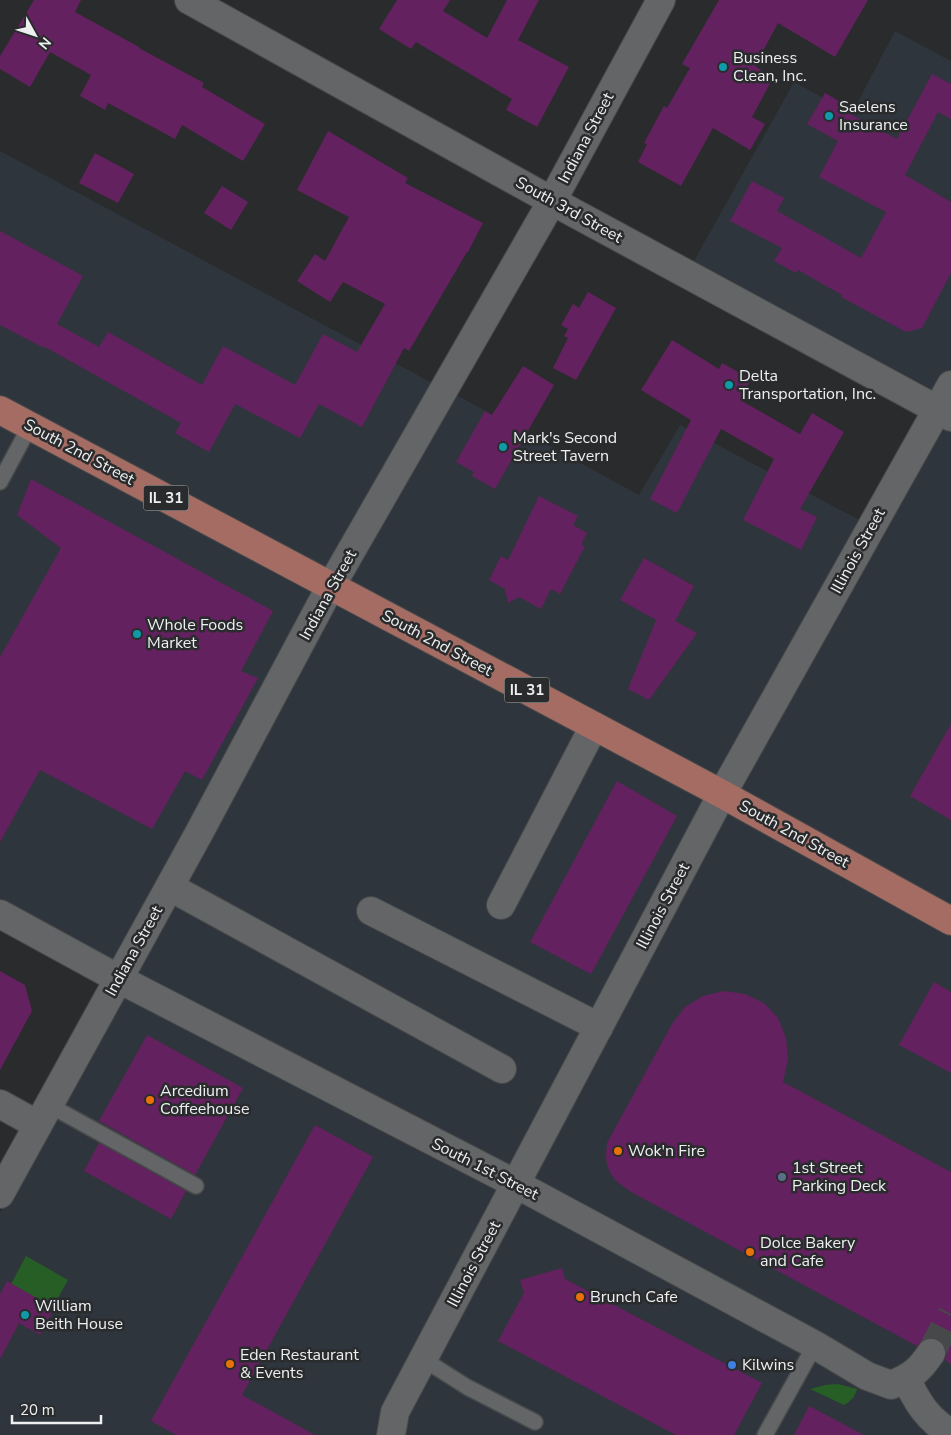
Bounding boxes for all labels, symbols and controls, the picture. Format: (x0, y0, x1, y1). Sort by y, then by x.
north arrow (10, 10, 60, 60)
text: N (34, 33, 55, 53)
place label: Business Clean, Inc. (733, 47, 807, 87)
marker: Business Clean, Inc. (717, 61, 729, 73)
street label: Indiana Street (553, 88, 619, 187)
place label: Saelens Insurance (839, 96, 908, 136)
marker: Saelens Insurance (823, 110, 835, 122)
street label: South 3rd Street (512, 172, 627, 249)
place label: Delta Transportation, Inc. (739, 365, 876, 405)
marker: Delta Transportation, Inc. (723, 379, 735, 391)
street label: South 2nd Street (20, 414, 139, 491)
place label: Mark's Second Street Tavern (513, 427, 617, 467)
marker: Mark's Second Street Tavern (497, 441, 509, 453)
road number: IL 31 (144, 486, 188, 510)
street label: Illinois Street (825, 504, 891, 598)
street label: Indiana Street (294, 546, 362, 644)
street label: South 2nd Street (378, 605, 497, 682)
place label: Whole Foods Market (147, 614, 243, 654)
marker: Whole Foods Market (131, 628, 143, 640)
road number: IL 31 (504, 678, 550, 702)
street label: South 2nd Street (735, 795, 853, 873)
street label: Illinois Street (631, 859, 695, 953)
street label: Indiana Street (100, 902, 168, 1000)
place label: Arcedium Coffeehouse (160, 1080, 249, 1120)
marker: Arcedium Coffeehouse (144, 1094, 156, 1106)
street label: South 1st Street (428, 1133, 543, 1206)
place label: Wok'n Fire (628, 1140, 705, 1162)
marker: Wok'n Fire (612, 1145, 624, 1157)
place label: 1st Street Parking Deck (792, 1157, 887, 1197)
marker: 1st Street Parking Deck (776, 1171, 788, 1183)
street label: Illinois Street (442, 1217, 506, 1311)
place label: Dolce Bakery and Cafe (760, 1232, 856, 1272)
marker: Dolce Bakery and Cafe (744, 1246, 756, 1258)
place label: Brunch Cafe (590, 1286, 678, 1308)
marker: Brunch Cafe (574, 1291, 586, 1303)
place label: William Beith House (35, 1295, 123, 1335)
marker: William Beith House (19, 1309, 31, 1321)
place label: Eden Restaurant & Events (240, 1344, 359, 1384)
place label: Kilwins (742, 1354, 794, 1376)
marker: Eden Restaurant & Events (224, 1358, 236, 1370)
marker: Kilwins (726, 1359, 738, 1371)
scale bar (12, 1392, 101, 1424)
text: 20 m (20, 1400, 55, 1420)

